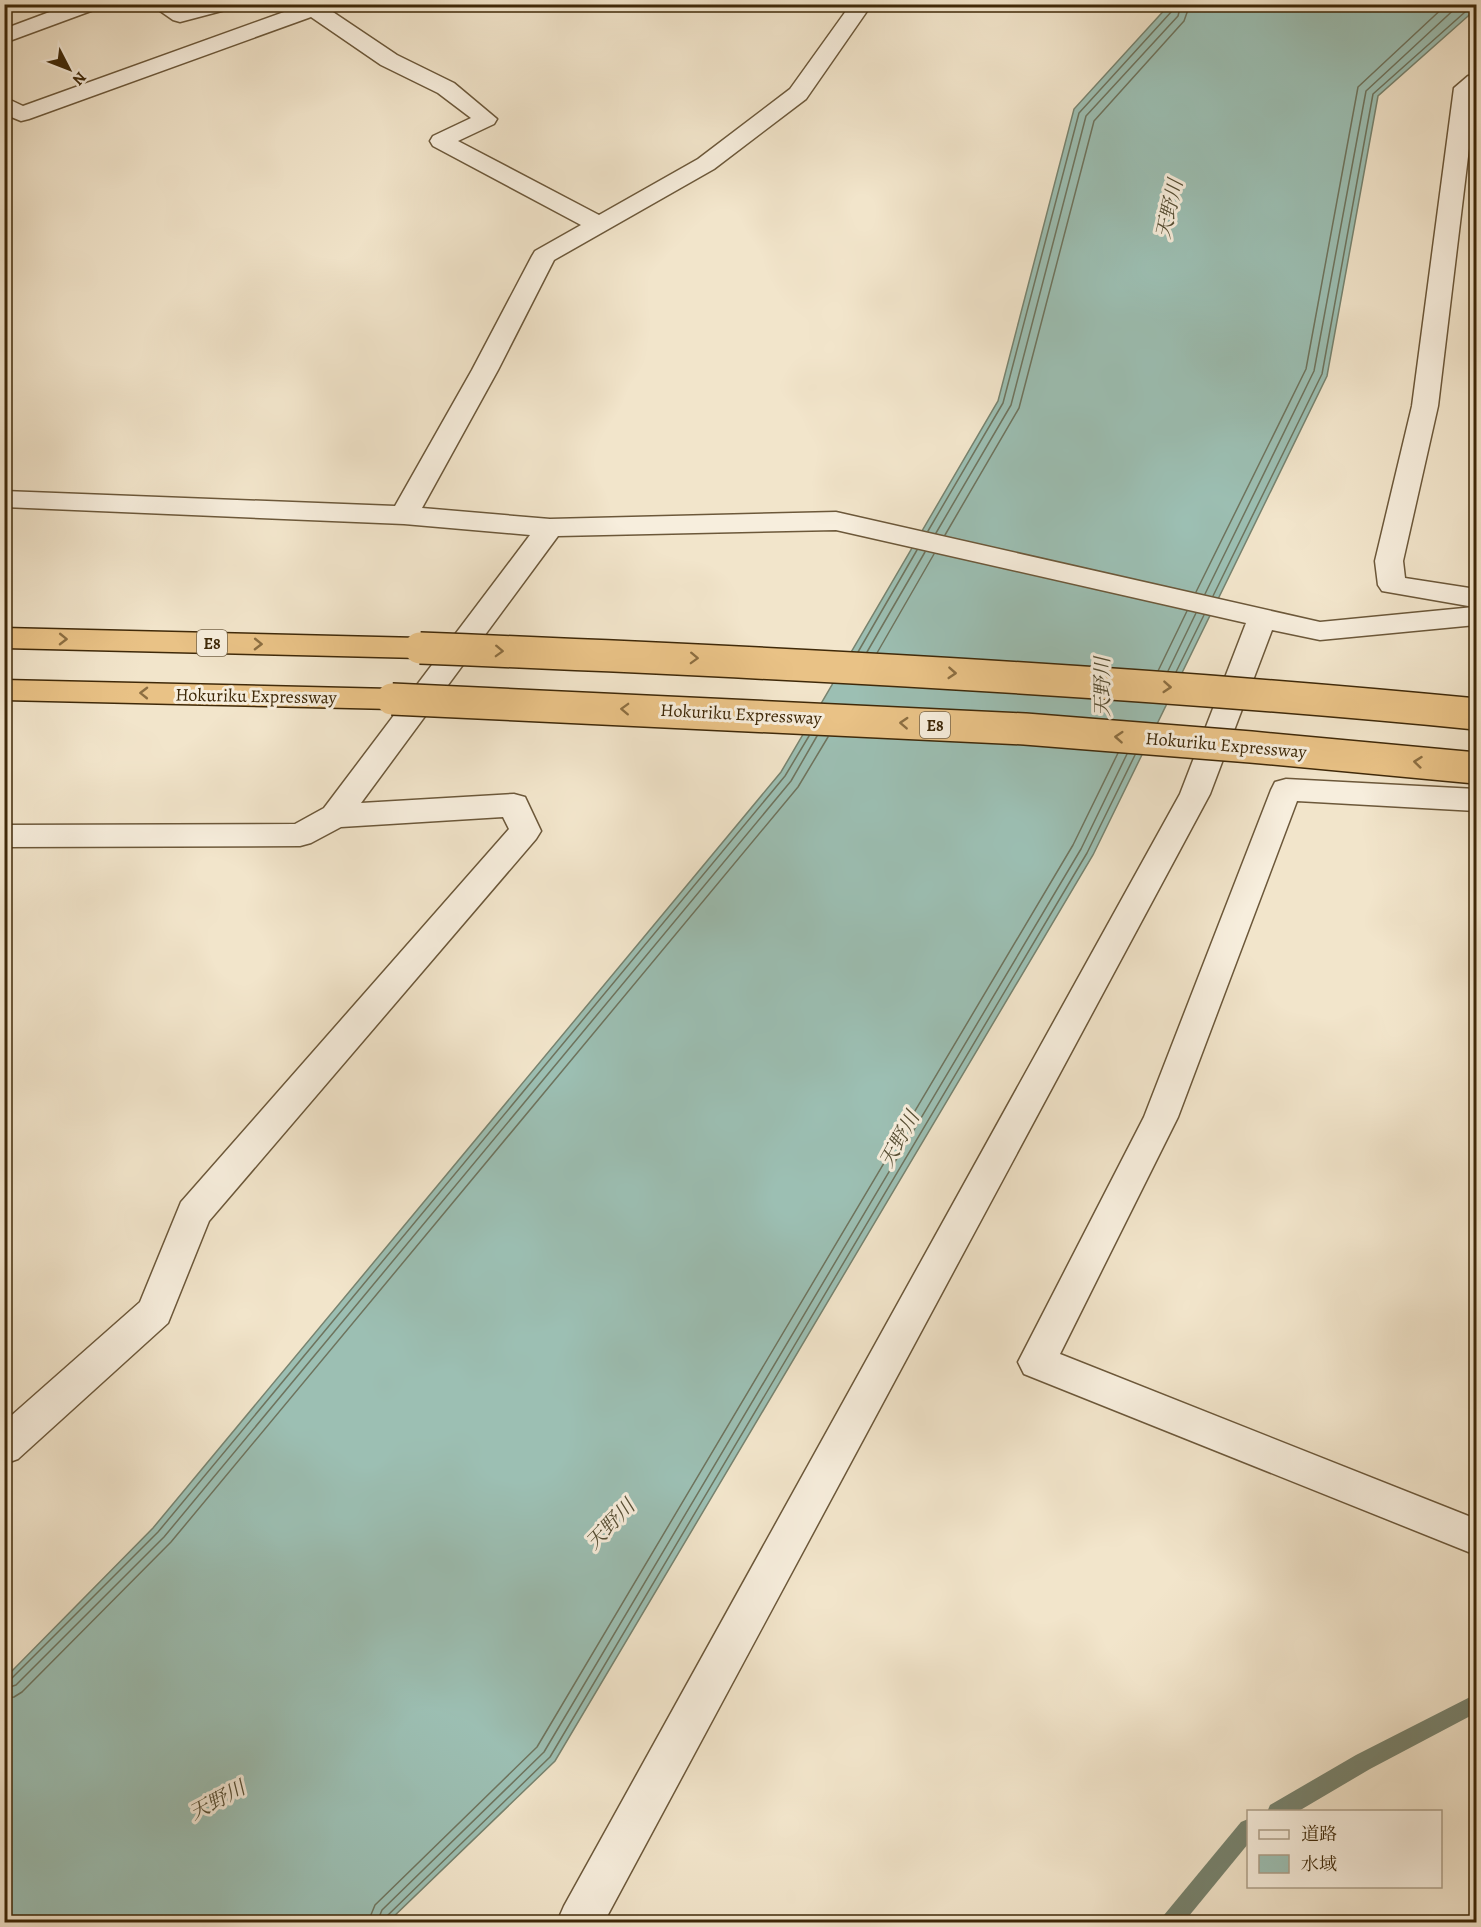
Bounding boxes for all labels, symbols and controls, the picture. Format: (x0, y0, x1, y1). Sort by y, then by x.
north arrow (39, 39, 99, 99)
text: N (67, 67, 91, 90)
water label: 天野川 (1150, 175, 1190, 241)
road number: E8 (197, 630, 227, 656)
one-way arrow (58, 633, 67, 646)
one-way arrow (253, 638, 262, 651)
one-way arrow (495, 645, 504, 658)
one-way arrow (690, 652, 699, 665)
water label: 天野川 (1089, 655, 1116, 717)
one-way arrow (947, 666, 956, 679)
one-way arrow (1163, 680, 1172, 693)
street label: Hokuriku Expressway (175, 683, 338, 709)
one-way arrow (140, 687, 149, 700)
street label: Hokuriku Expressway (660, 698, 823, 730)
one-way arrow (621, 703, 630, 715)
road number: E8 (920, 712, 950, 738)
one-way arrow (899, 716, 908, 729)
street label: Hokuriku Expressway (1145, 726, 1308, 764)
one-way arrow (1115, 731, 1124, 744)
one-way arrow (1414, 756, 1423, 769)
water label: 天野川 (873, 1105, 927, 1172)
water label: 天野川 (580, 1492, 642, 1555)
water label: 天野川 (184, 1773, 252, 1826)
legend (1247, 1810, 1442, 1888)
text: 道路 (1301, 1822, 1337, 1846)
text: 水域 (1301, 1852, 1337, 1876)

